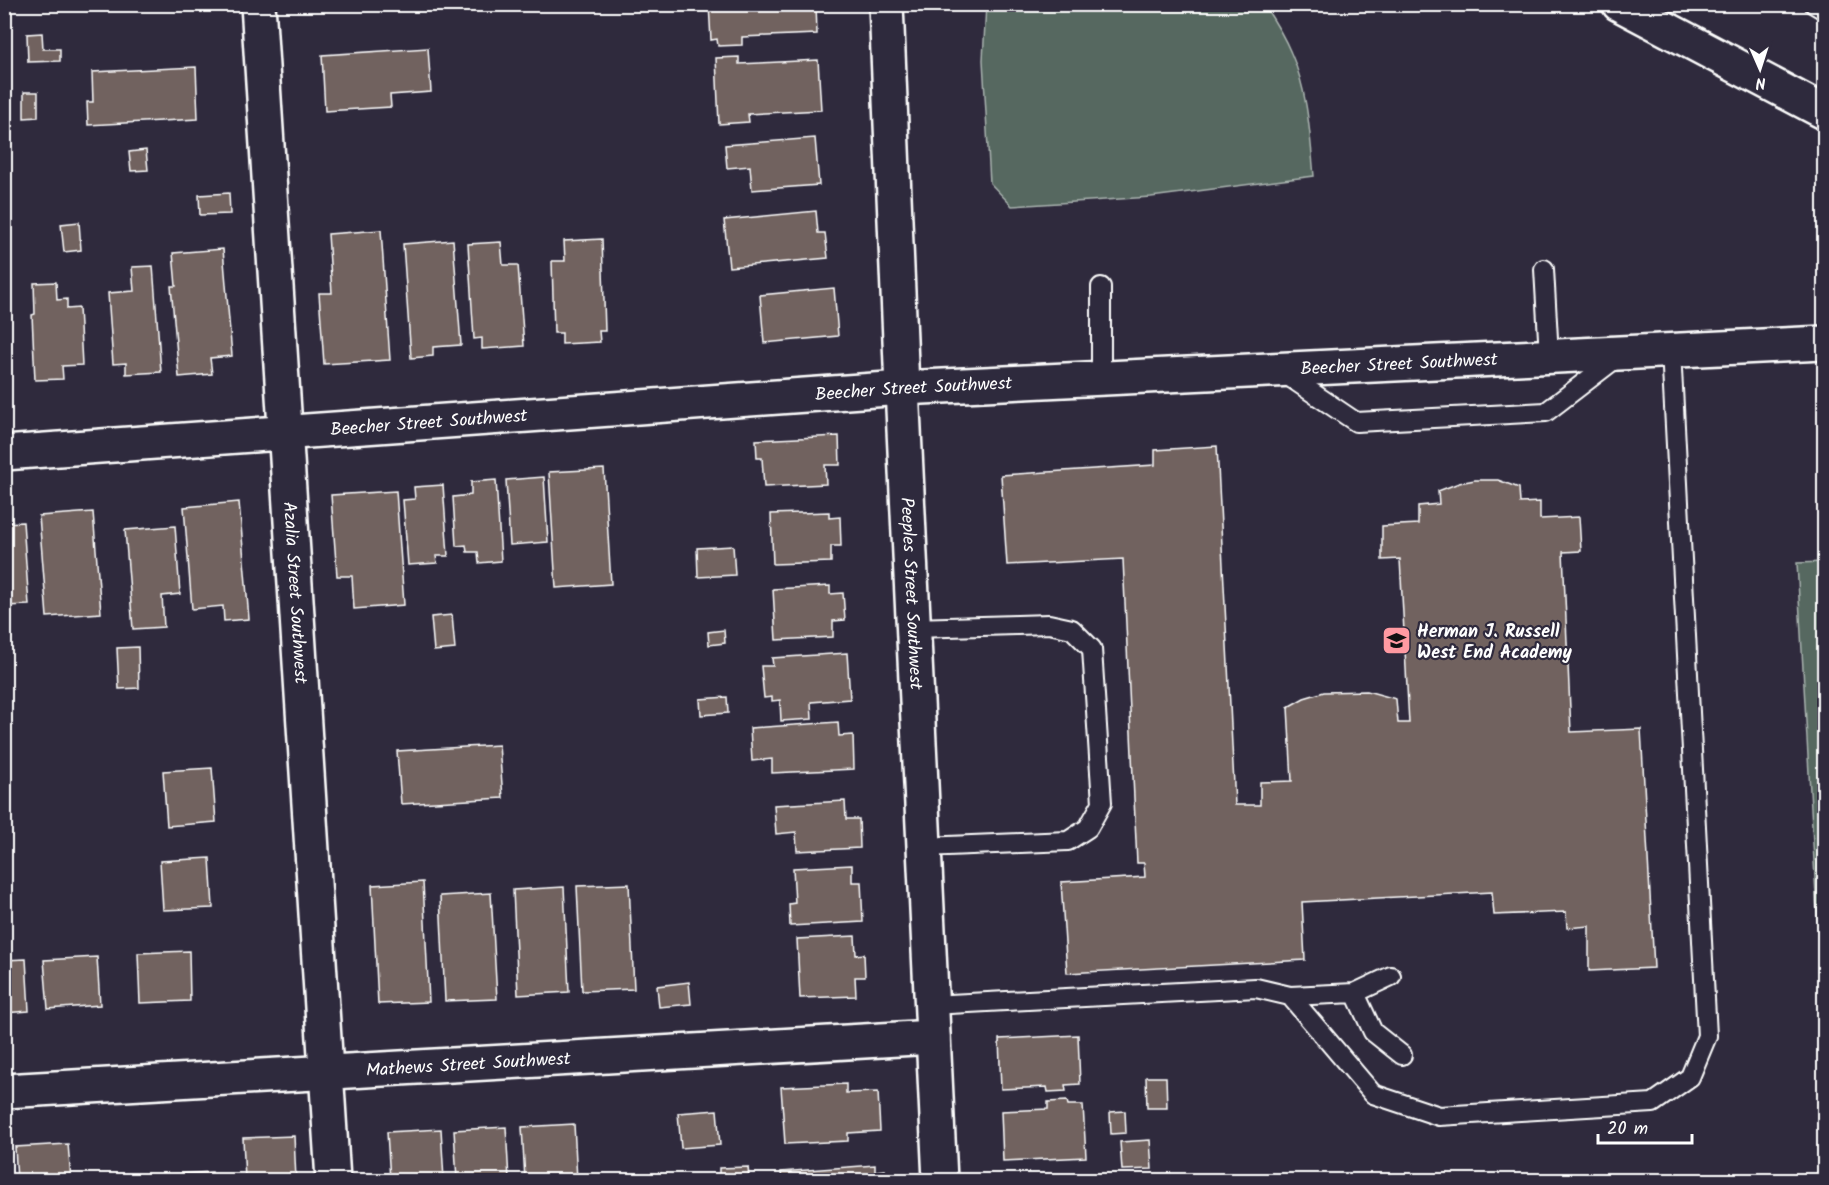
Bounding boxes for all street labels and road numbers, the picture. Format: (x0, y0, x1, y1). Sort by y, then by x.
street label: Beecher Street Southwest (1300, 346, 1499, 385)
street label: Beecher Street Southwest (814, 370, 1014, 410)
street label: Beecher Street Southwest (329, 402, 530, 445)
street label: Peeples Street Southwest (891, 497, 930, 692)
street label: Azalia Street Southwest (274, 501, 314, 686)
street label: Mathews Street Southwest (365, 1045, 573, 1086)

